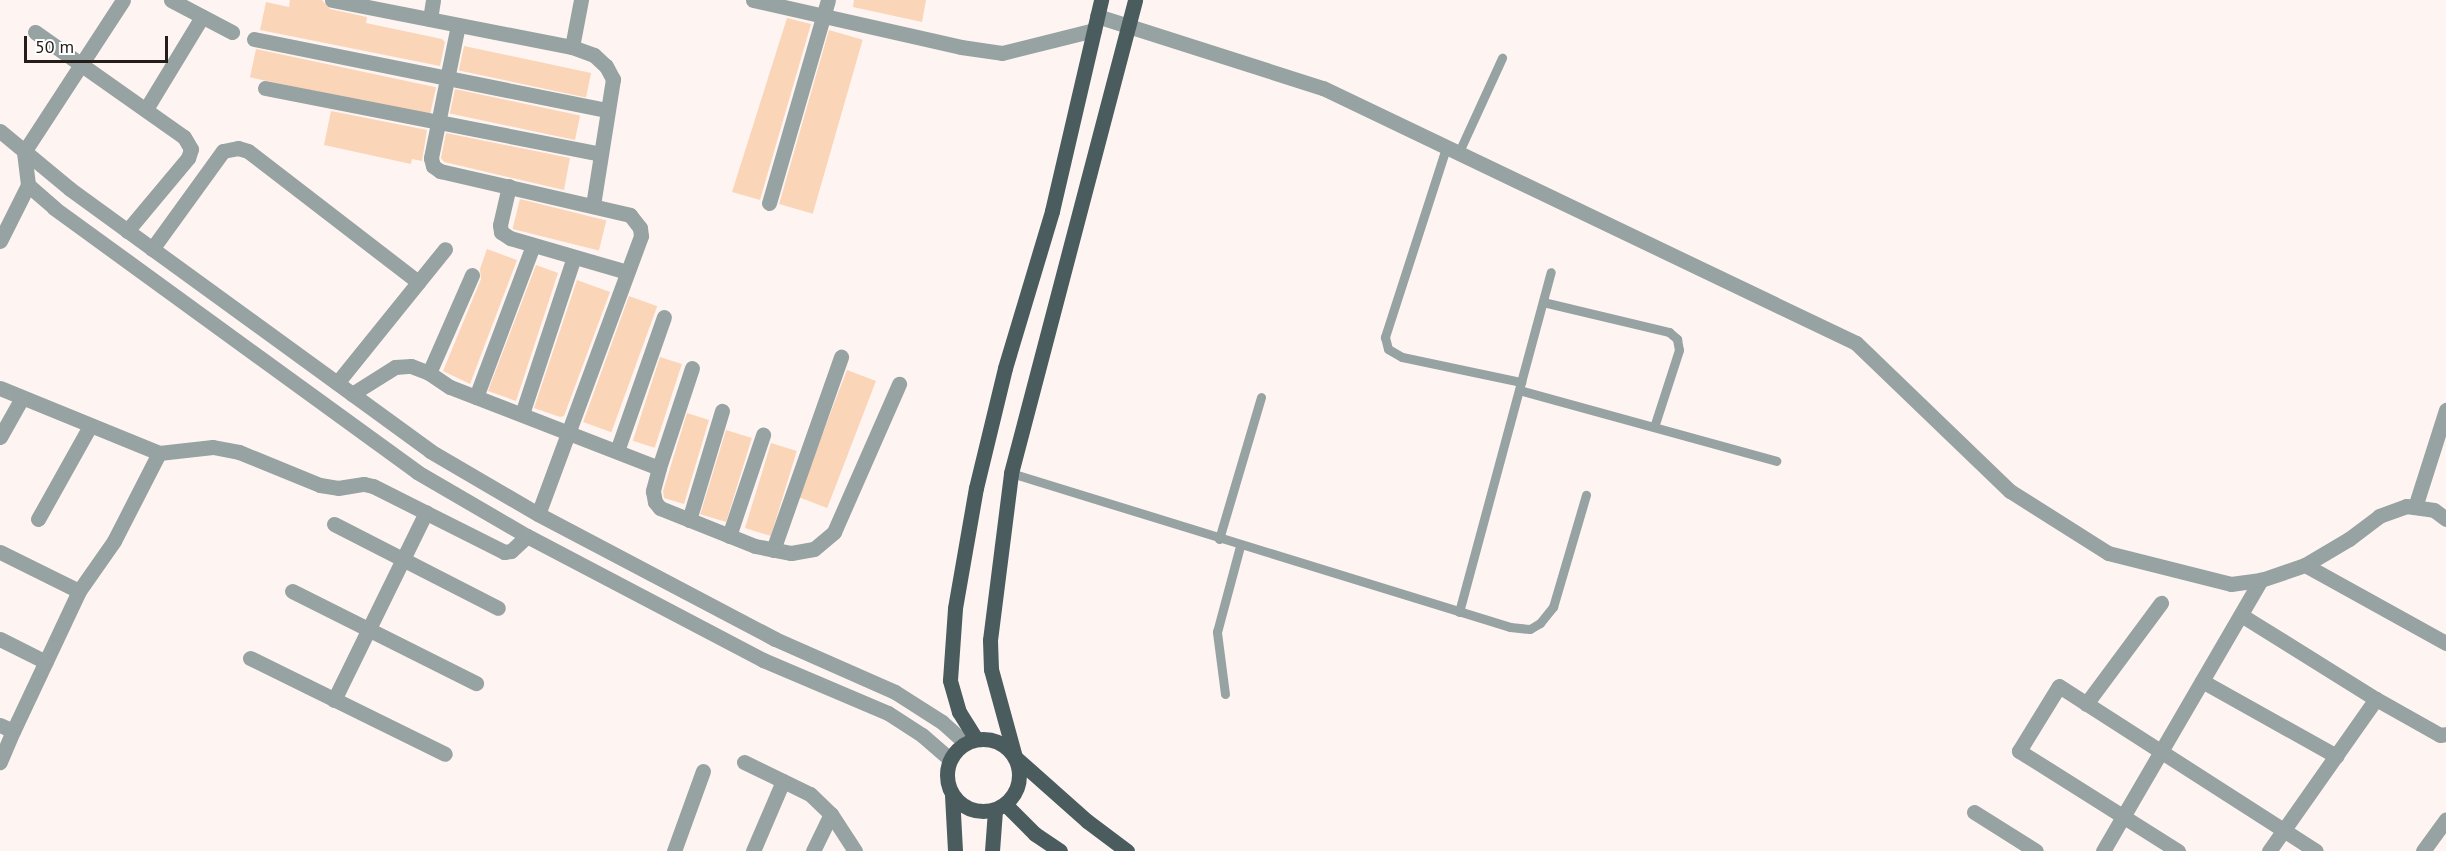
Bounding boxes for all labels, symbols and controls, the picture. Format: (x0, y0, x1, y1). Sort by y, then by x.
scale bar (27, 24, 171, 62)
text: 50 m (35, 35, 74, 58)

